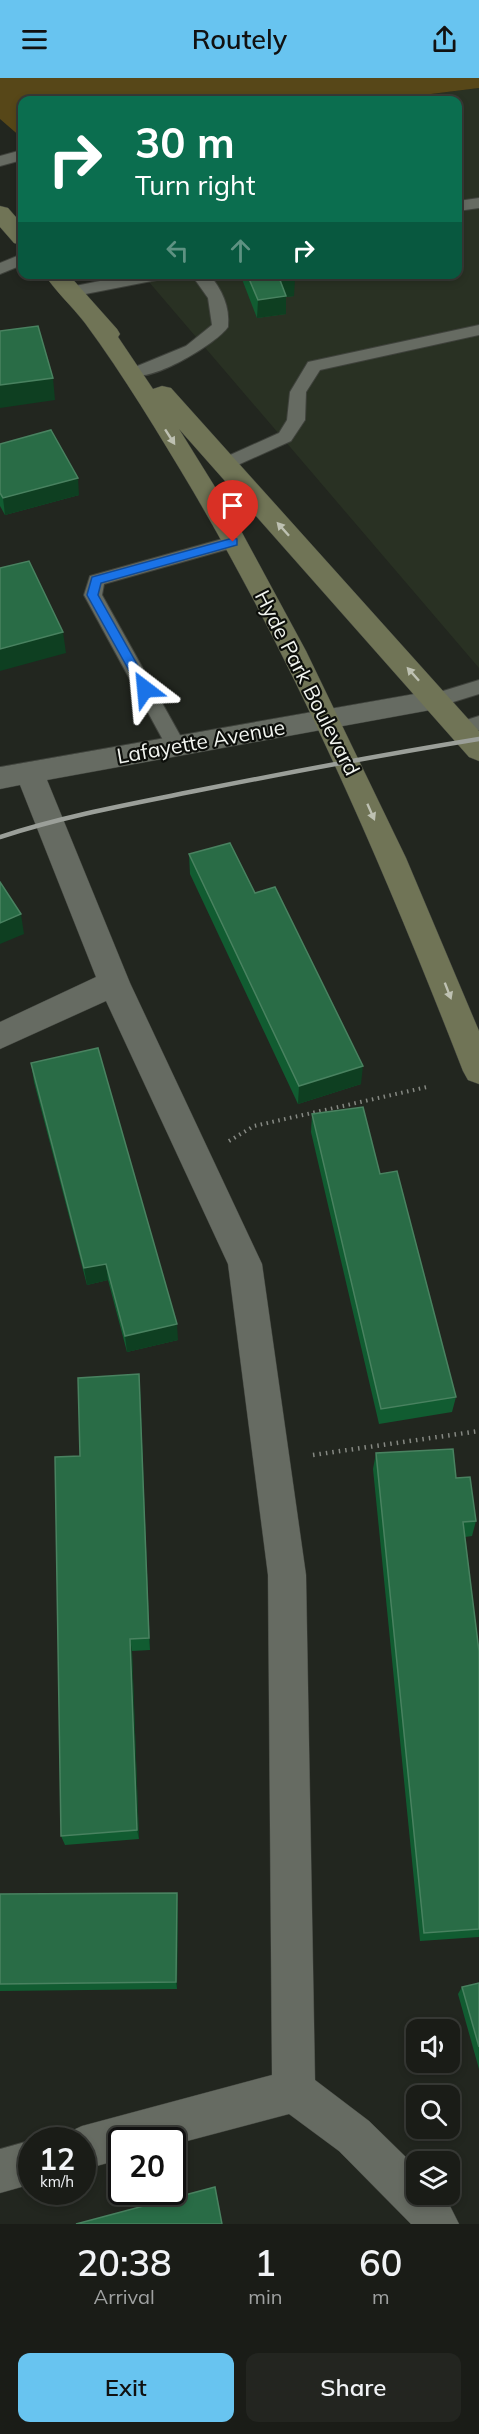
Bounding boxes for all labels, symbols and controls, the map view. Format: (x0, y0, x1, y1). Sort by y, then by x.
text: Routely (192, 22, 287, 56)
icon: menu (18, 23, 51, 56)
icon: share (428, 23, 461, 56)
text: 30 m (135, 116, 235, 169)
icon: right (36, 120, 114, 198)
text: Turn right (135, 168, 255, 202)
icon: left (161, 234, 194, 267)
icon: ahead (224, 234, 257, 267)
icon: right (287, 234, 320, 267)
one-way arrow (165, 429, 176, 445)
pin (207, 480, 258, 542)
icon: arrive (216, 489, 249, 522)
one-way arrow (276, 521, 290, 536)
street label: Hyde Park Boulevard (250, 586, 366, 780)
position arrow (113, 657, 177, 721)
one-way arrow (407, 667, 420, 682)
street label: Lafayette Avenue (115, 713, 287, 769)
one-way arrow (366, 804, 376, 822)
one-way arrow (444, 982, 454, 1000)
map controls (406, 2019, 460, 2205)
button: sound (406, 2019, 460, 2073)
button: search (406, 2085, 460, 2139)
speed limit sign: 20 (108, 2127, 186, 2205)
text: 12 (39, 2140, 75, 2178)
button: layers (406, 2151, 460, 2205)
text: km/h (40, 2172, 74, 2191)
text: 20:38 (77, 2240, 172, 2285)
text: 1 (255, 2240, 276, 2285)
text: 60 (359, 2240, 402, 2285)
text: Arrival (94, 2284, 155, 2309)
text: min (248, 2284, 282, 2309)
text: m (372, 2284, 389, 2309)
button: Exit (18, 2353, 234, 2422)
button: Share (246, 2353, 461, 2422)

